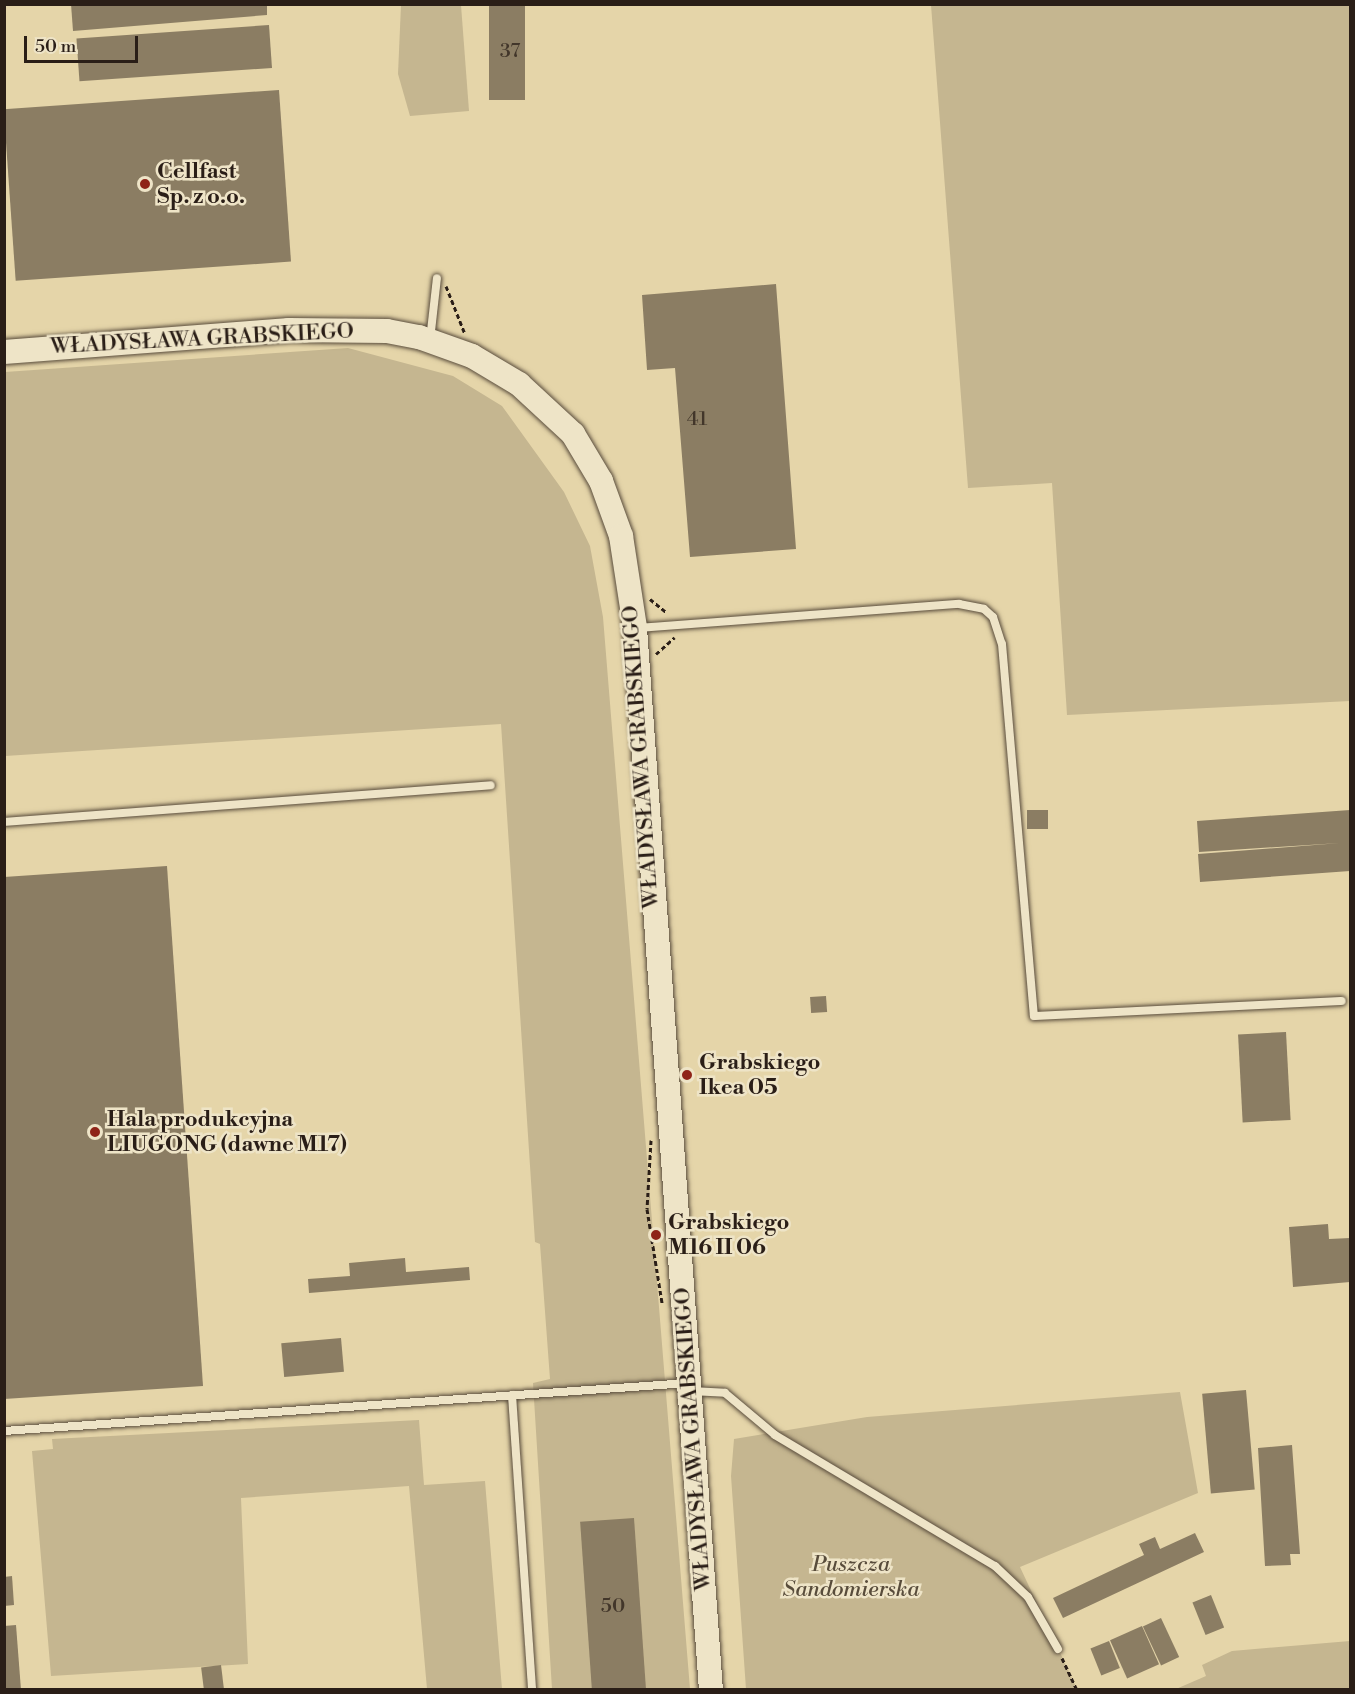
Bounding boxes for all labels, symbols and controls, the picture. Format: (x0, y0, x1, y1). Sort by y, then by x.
scale bar (27, 24, 141, 62)
text: 50 m (35, 35, 76, 58)
house number: 37 (500, 39, 520, 63)
place label: Cellfast Sp. z o.o. (157, 158, 245, 210)
marker: Cellfast Sp. z o.o. (138, 177, 152, 191)
street label: WŁADYSŁAWA GRABSKIEGO (50, 318, 354, 360)
house number: 41 (687, 407, 707, 431)
street label: WŁADYSŁAWA GRABSKIEGO (617, 605, 665, 909)
place label: Grabskiego Ikea 05 (699, 1049, 820, 1100)
marker: Grabskiego Ikea 05 (680, 1068, 694, 1082)
place label: Hala produkcyjna LIUGONG (dawne M17) (107, 1106, 347, 1158)
marker: Hala produkcyjna LIUGONG (dawne M17) (88, 1125, 102, 1139)
place label: Grabskiego M16 II 06 (668, 1209, 789, 1260)
marker: Grabskiego M16 II 06 (649, 1228, 663, 1242)
street label: WŁADYSŁAWA GRABSKIEGO (669, 1287, 717, 1591)
park label: Puszcza Sandomierska (783, 1551, 919, 1603)
house number: 50 (601, 1594, 625, 1618)

